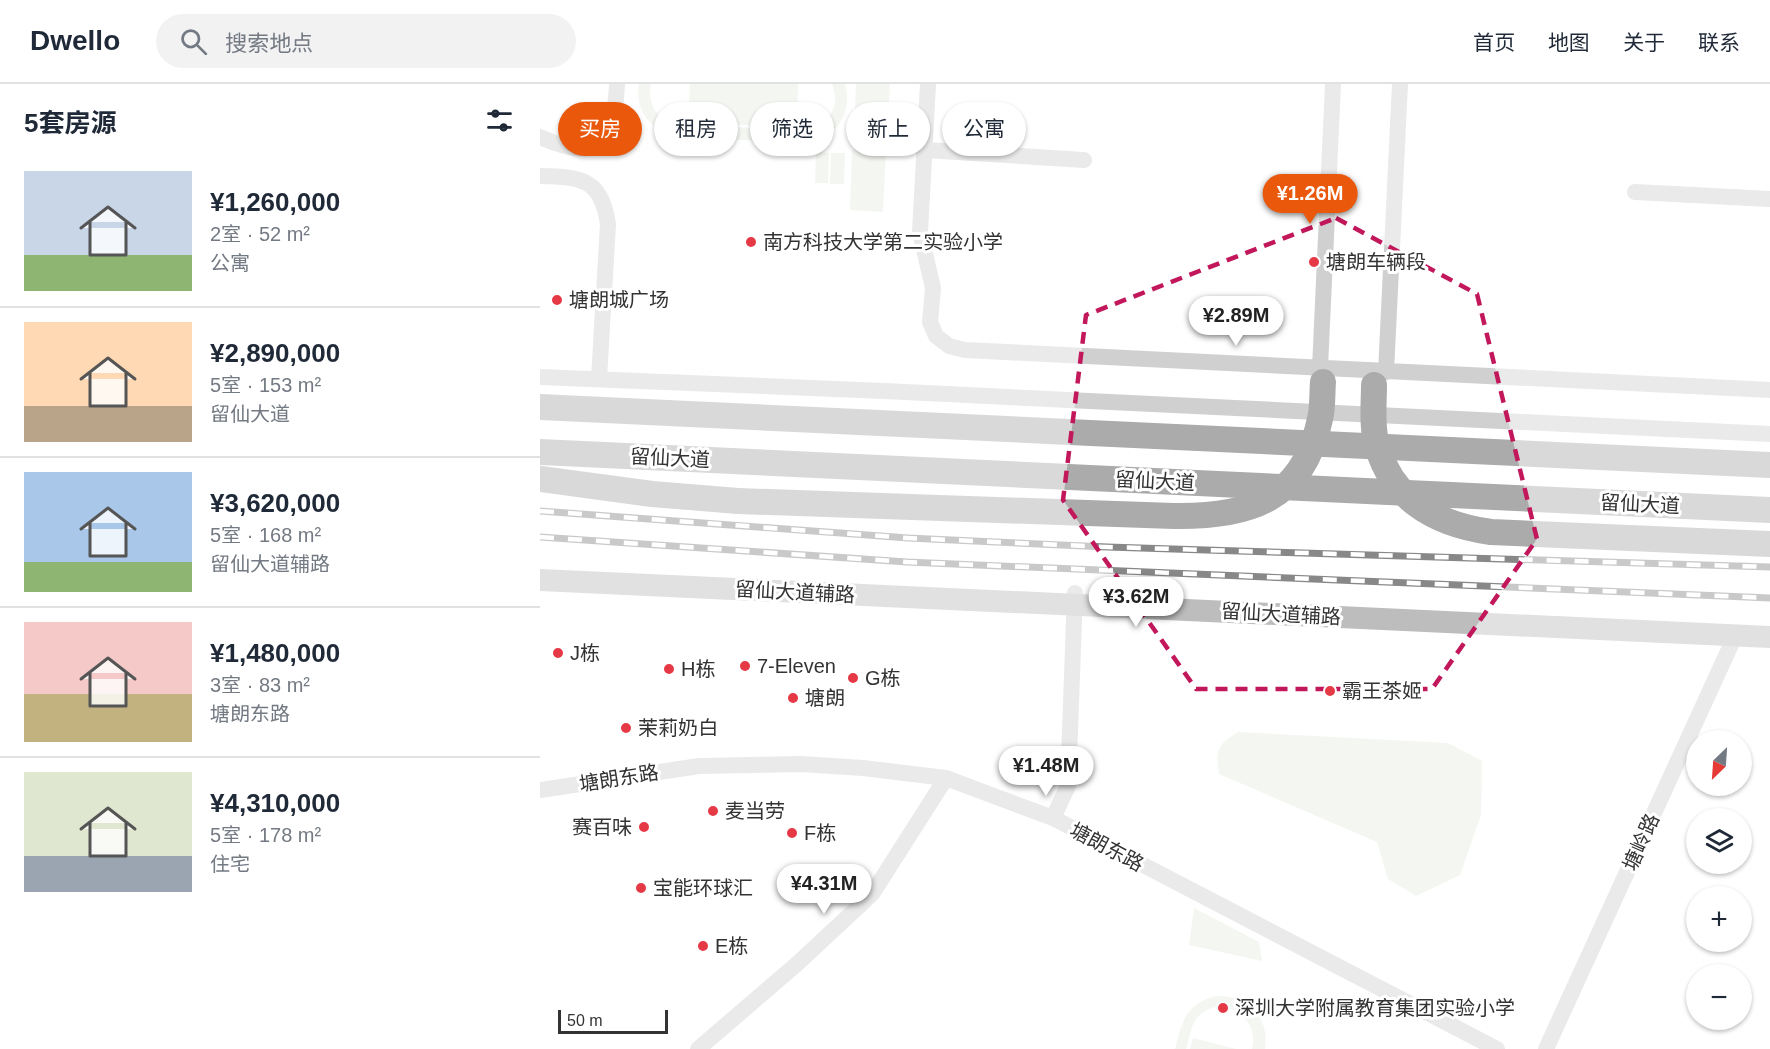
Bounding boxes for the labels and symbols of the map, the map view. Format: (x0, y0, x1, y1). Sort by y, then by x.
pin: ¥1.26M (1261, 174, 1359, 225)
place label: 南方科技大学第二实验小学 (763, 231, 1003, 253)
marker: 南方科技大学第二实验小学 (744, 235, 758, 249)
place label: 塘朗车辆段 (1326, 251, 1426, 273)
marker: 塘朗车辆段 (1307, 255, 1321, 269)
place label: 塘朗城广场 (569, 289, 669, 311)
marker: 塘朗城广场 (550, 293, 564, 307)
pin: ¥2.89M (1187, 296, 1285, 347)
street label: 留仙大道 (629, 445, 711, 471)
street label: 留仙大道 (1114, 468, 1196, 494)
street label: 留仙大道 (1599, 491, 1681, 517)
pin: ¥3.62M (1087, 577, 1185, 628)
street label: 留仙大道辅路 (735, 578, 855, 606)
street label: 留仙大道辅路 (1221, 600, 1341, 628)
place label: J栋 (570, 642, 600, 664)
marker: J栋 (551, 646, 565, 660)
place label: 7-Eleven (757, 655, 836, 677)
place label: H栋 (681, 658, 715, 680)
marker: 7-Eleven (738, 659, 752, 673)
marker: H栋 (662, 662, 676, 676)
place label: G栋 (865, 667, 901, 689)
marker: G栋 (846, 671, 860, 685)
place label: 霸王茶姬 (1342, 680, 1422, 702)
marker: 霸王茶姬 (1323, 684, 1337, 698)
place label: 塘朗 (805, 687, 845, 709)
marker: 塘朗 (786, 691, 800, 705)
place label: 茉莉奶白 (638, 717, 718, 739)
marker: 茉莉奶白 (619, 721, 633, 735)
north arrow (1686, 730, 1752, 796)
pin: ¥1.48M (997, 746, 1095, 797)
street label: 塘朗东路 (578, 761, 660, 795)
place label: 麦当劳 (725, 800, 785, 822)
marker: 麦当劳 (706, 804, 720, 818)
street label: 塘岭路 (1619, 810, 1663, 874)
place label: 赛百味 (572, 816, 632, 838)
street label: 塘朗东路 (1067, 819, 1147, 875)
marker: 赛百味 (637, 820, 651, 834)
place label: F栋 (804, 822, 836, 844)
marker: F栋 (785, 826, 799, 840)
pin: ¥4.31M (775, 864, 873, 915)
place label: 宝能环球汇 (653, 877, 753, 899)
marker: 宝能环球汇 (634, 881, 648, 895)
place label: E栋 (715, 935, 748, 957)
marker: E栋 (696, 939, 710, 953)
place label: 深圳大学附属教育集团实验小学 (1235, 997, 1515, 1019)
marker: 深圳大学附属教育集团实验小学 (1216, 1001, 1230, 1015)
scale bar (558, 1007, 668, 1034)

